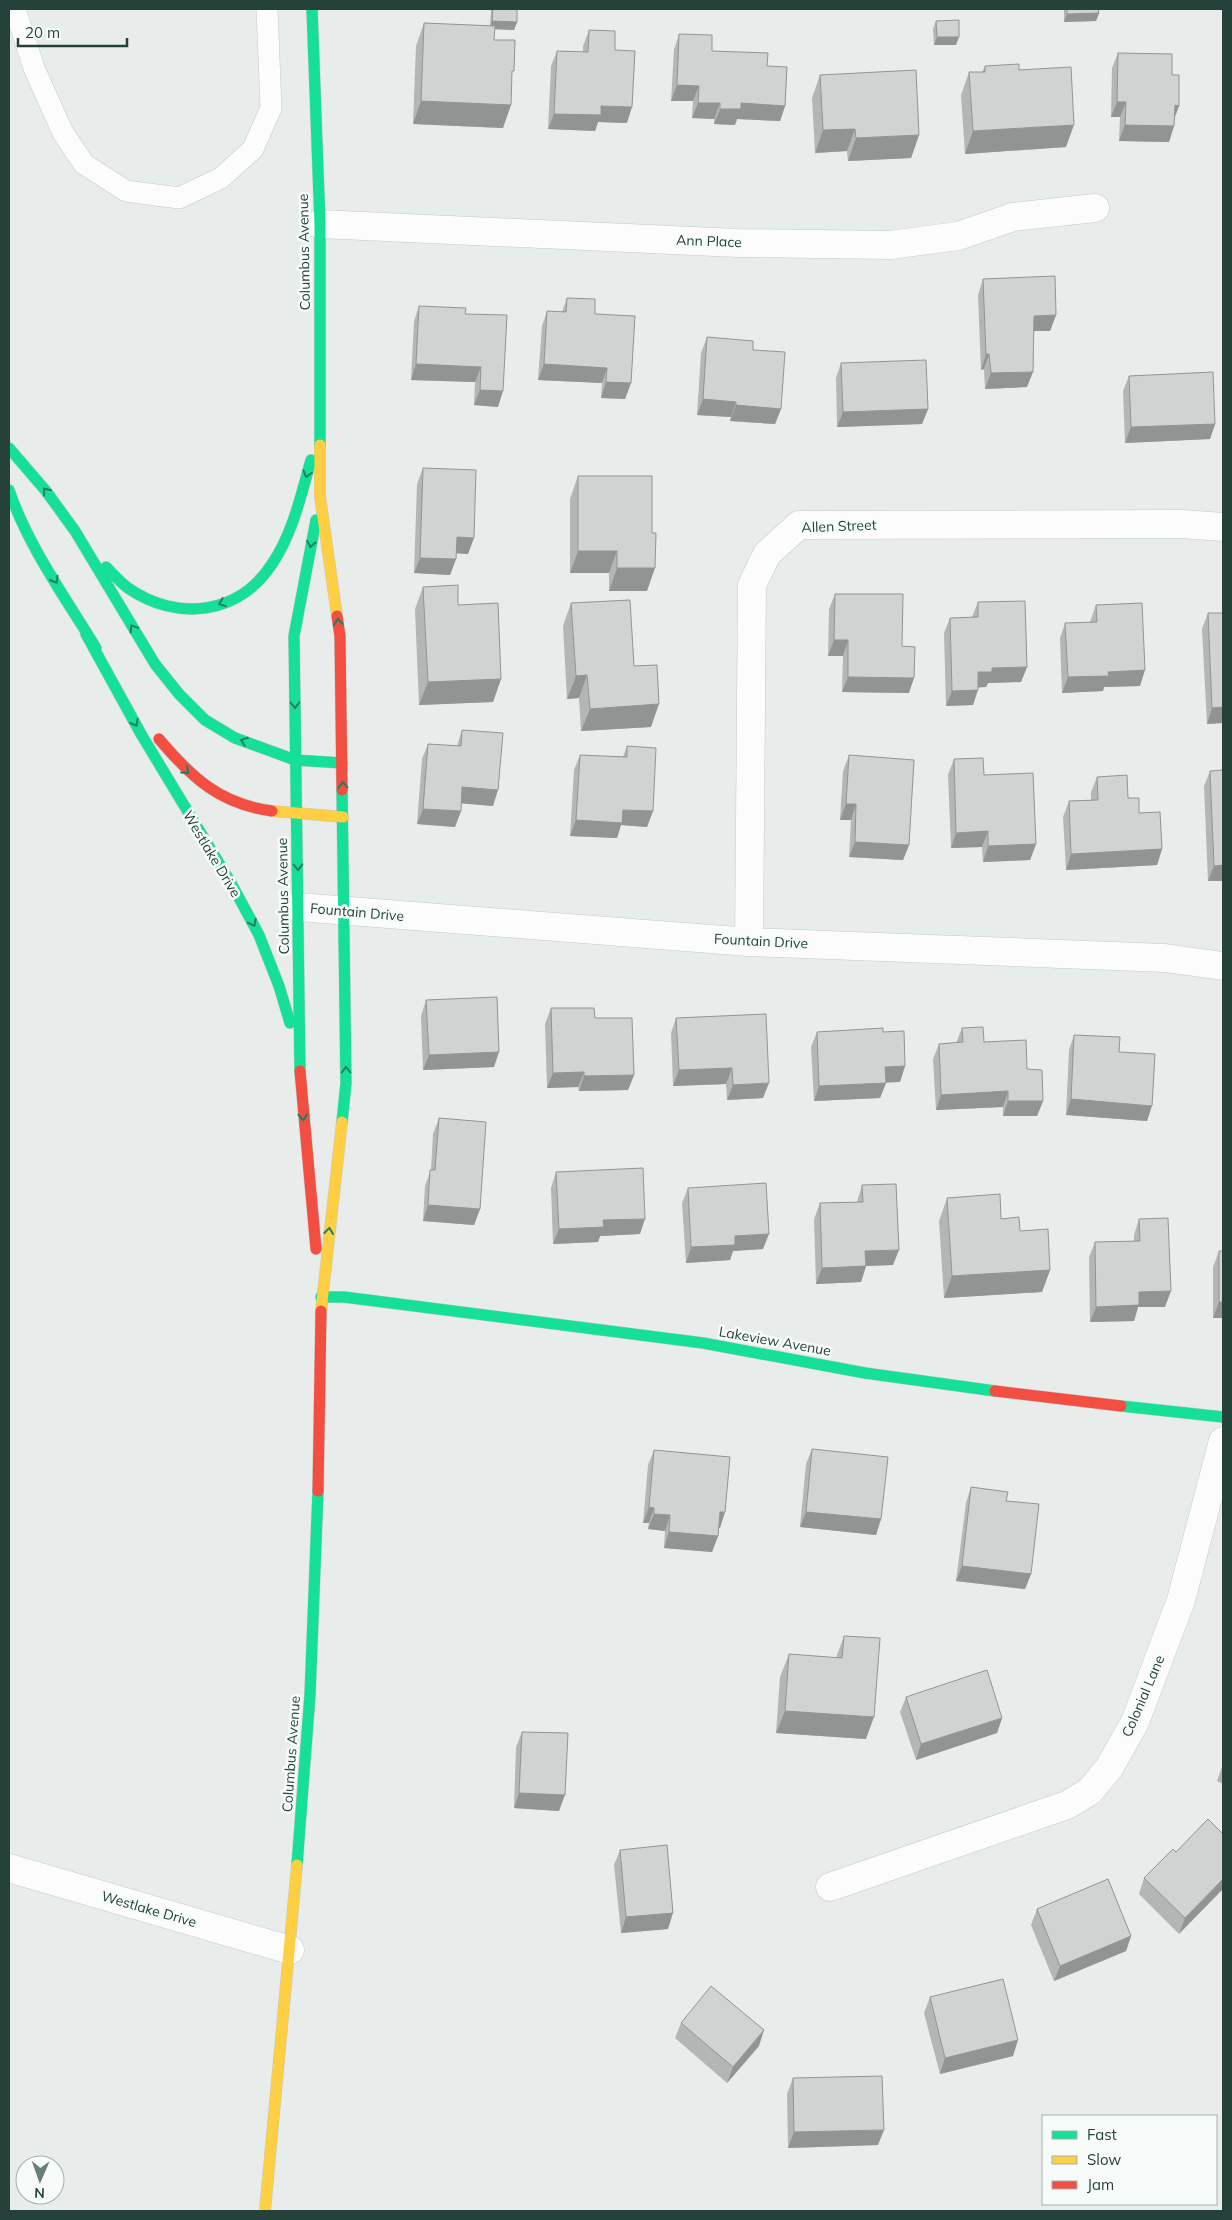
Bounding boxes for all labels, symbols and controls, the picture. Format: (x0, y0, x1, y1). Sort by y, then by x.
scale bar (18, 15, 126, 47)
text: 20 m (25, 23, 60, 42)
street label: Columbus Avenue (294, 194, 314, 310)
street label: Ann Place (676, 231, 742, 251)
one-way arrow (303, 469, 313, 477)
one-way arrow (43, 488, 51, 497)
street label: Allen Street (801, 516, 877, 536)
one-way arrow (307, 540, 317, 548)
one-way arrow (48, 575, 58, 584)
one-way arrow (218, 597, 227, 607)
one-way arrow (333, 618, 344, 626)
one-way arrow (130, 624, 140, 633)
one-way arrow (290, 702, 300, 709)
one-way arrow (128, 717, 138, 726)
one-way arrow (241, 737, 249, 747)
one-way arrow (181, 765, 190, 774)
one-way arrow (337, 780, 348, 788)
street label: Westlake Drive (179, 807, 245, 901)
street label: Columbus Avenue (273, 838, 293, 954)
one-way arrow (292, 864, 303, 872)
street label: Fountain Drive (309, 899, 405, 925)
one-way arrow (247, 918, 257, 927)
street label: Fountain Drive (713, 930, 809, 952)
one-way arrow (340, 1065, 351, 1073)
one-way arrow (297, 1114, 308, 1122)
one-way arrow (324, 1227, 334, 1236)
street label: Lakeview Avenue (718, 1322, 832, 1360)
street label: Colonial Lane (1118, 1652, 1168, 1740)
street label: Columbus Avenue (278, 1695, 304, 1813)
street label: Westlake Drive (99, 1887, 199, 1931)
legend (1042, 2115, 1217, 2205)
text: Fast (1087, 2125, 1117, 2144)
text: Slow (1087, 2150, 1121, 2169)
north arrow (15, 2155, 65, 2205)
text: Jam (1087, 2175, 1114, 2194)
text: N (34, 2184, 45, 2202)

